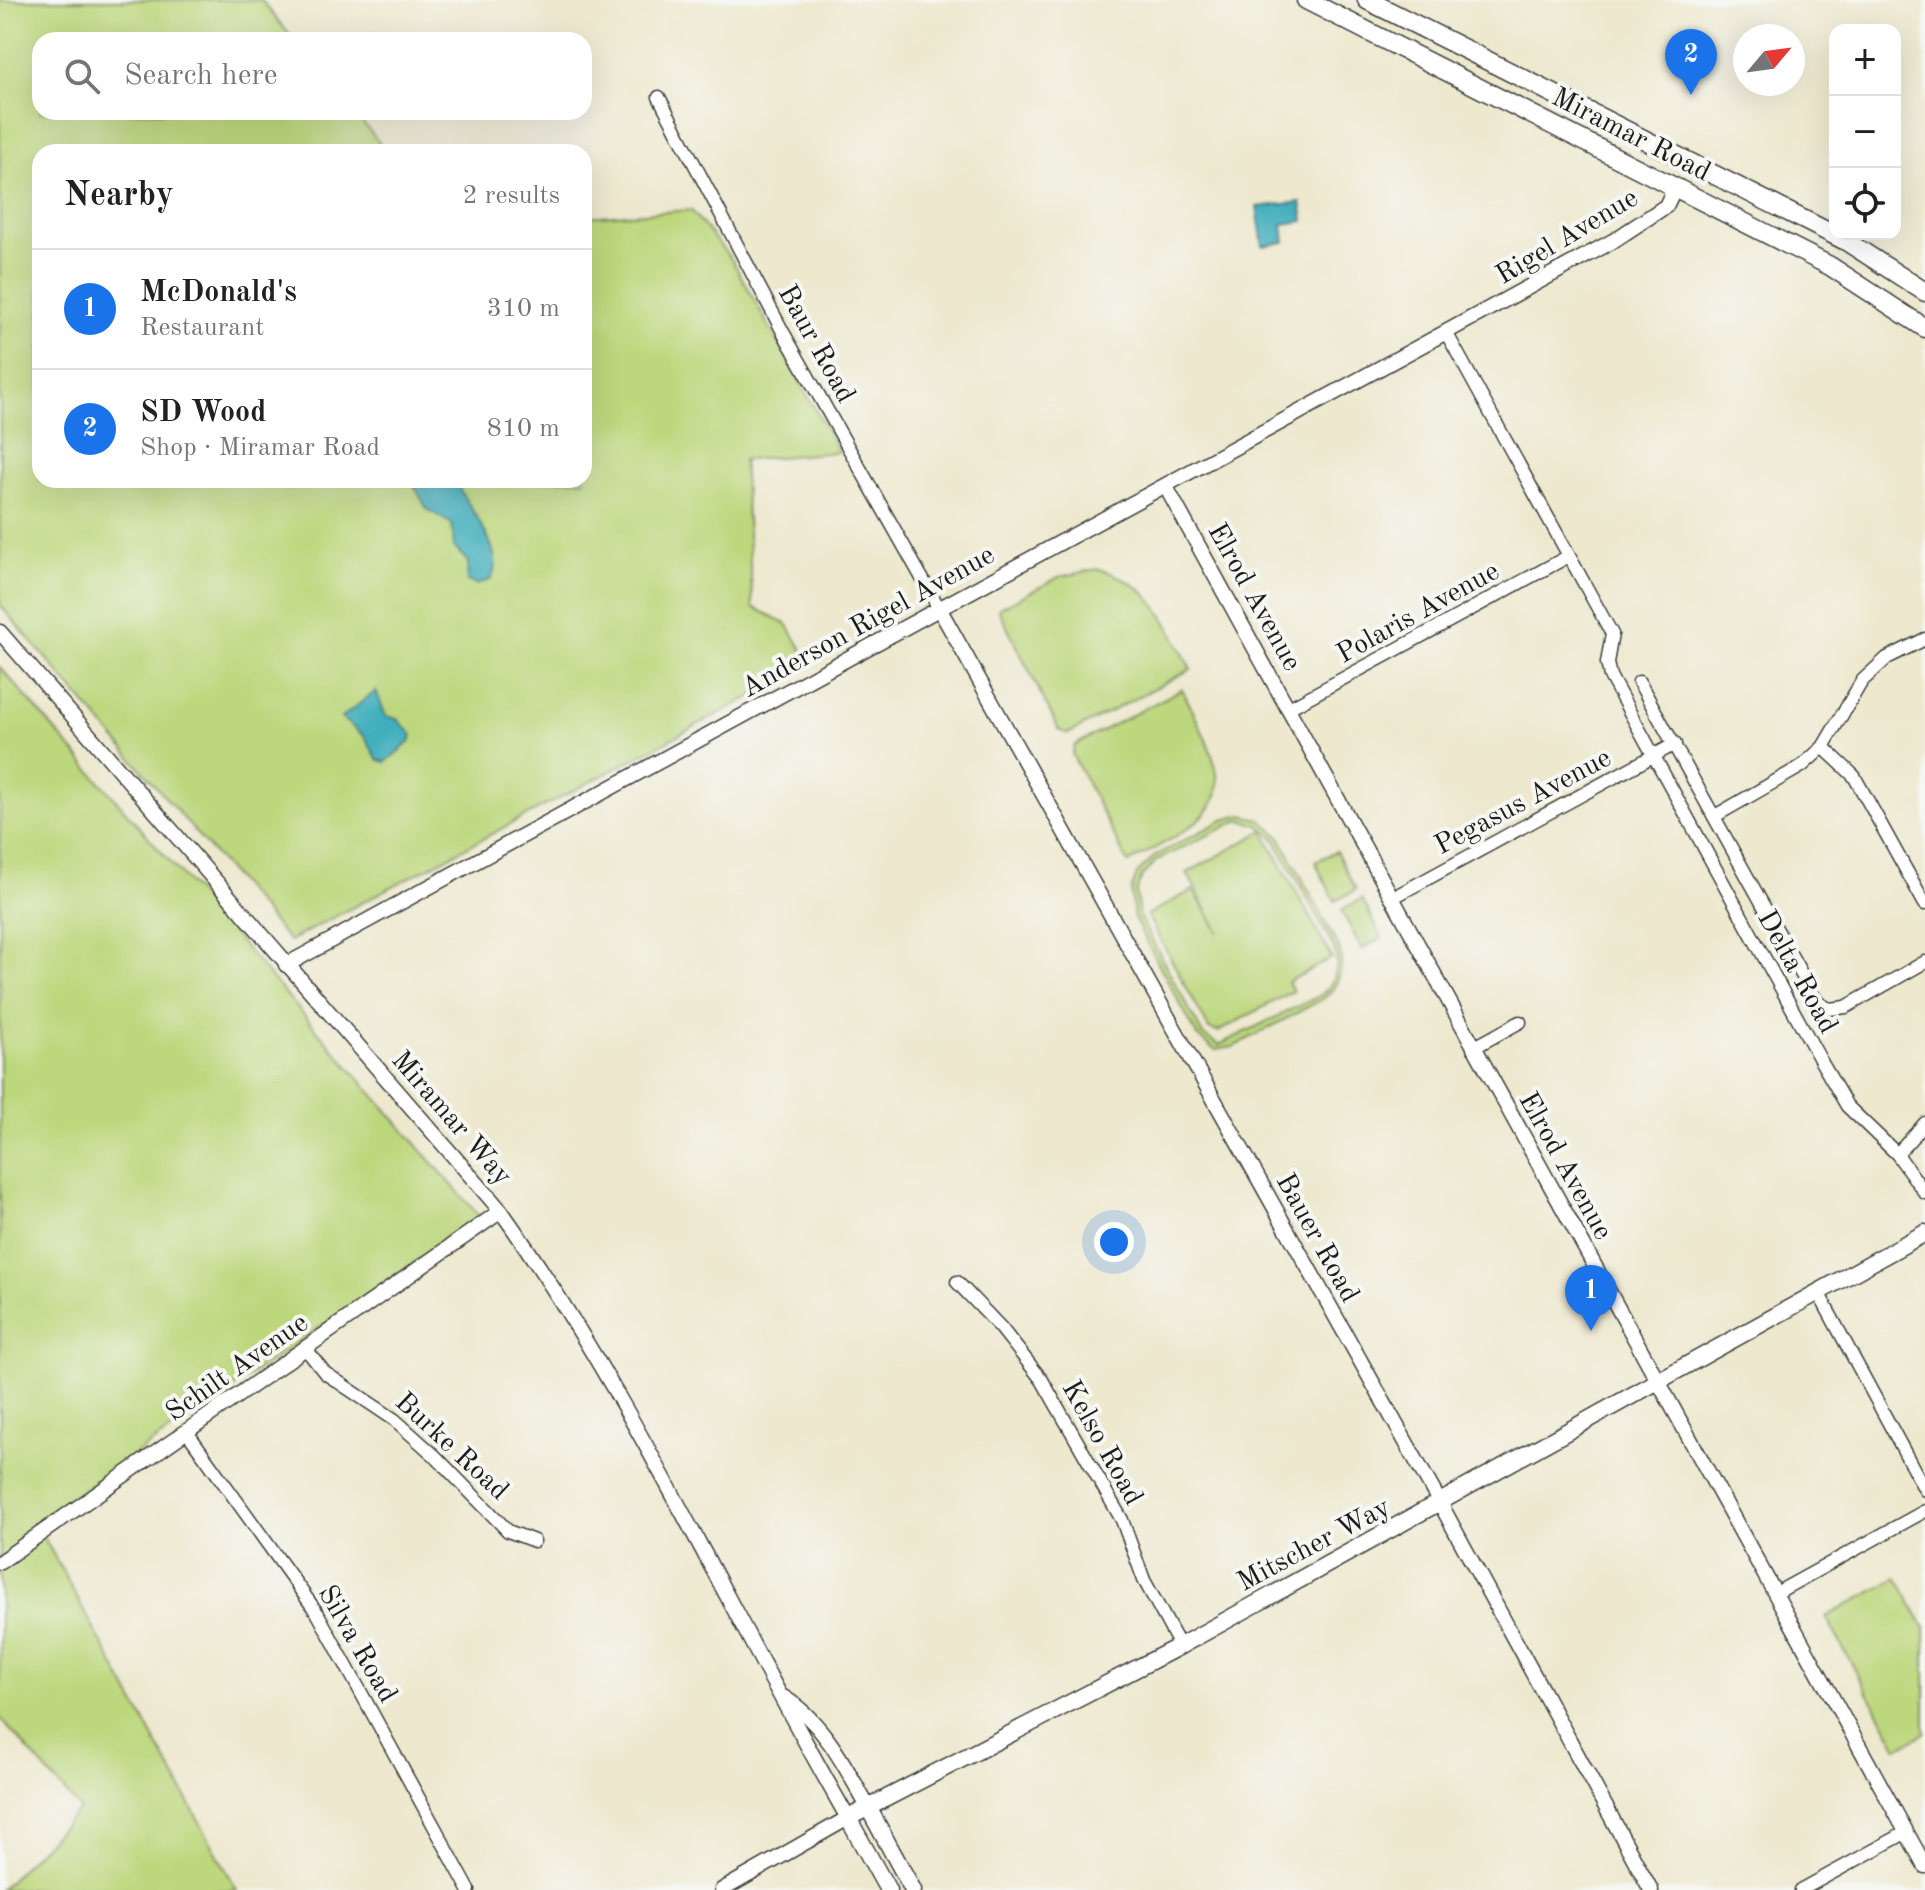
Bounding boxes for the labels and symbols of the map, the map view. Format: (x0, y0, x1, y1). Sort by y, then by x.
north arrow (1733, 24, 1805, 96)
pin: 2 (1665, 29, 1717, 95)
street label: Miramar Road (1547, 84, 1715, 188)
street label: Rigel Avenue (1492, 184, 1643, 291)
street label: Baur Road (772, 281, 859, 408)
street label: Elrod Avenue (1201, 519, 1305, 676)
street label: Anderson Rigel Avenue (737, 541, 1000, 704)
street label: Polaris Avenue (1333, 558, 1504, 670)
street label: Pegasus Avenue (1431, 744, 1616, 861)
street label: Delta Road (1751, 906, 1842, 1039)
street label: Miramar Way (385, 1047, 516, 1192)
street label: Elrod Avenue (1512, 1088, 1616, 1245)
street label: Bauer Road (1270, 1169, 1363, 1308)
your location (1094, 1222, 1134, 1262)
pin: 1 (1565, 1265, 1617, 1331)
street label: Schilt Avenue (161, 1309, 314, 1428)
street label: Kelso Road (1056, 1376, 1147, 1511)
street label: Burke Road (389, 1388, 513, 1506)
street label: Mitscher Way (1233, 1494, 1396, 1598)
street label: Silva Road (312, 1581, 401, 1708)

